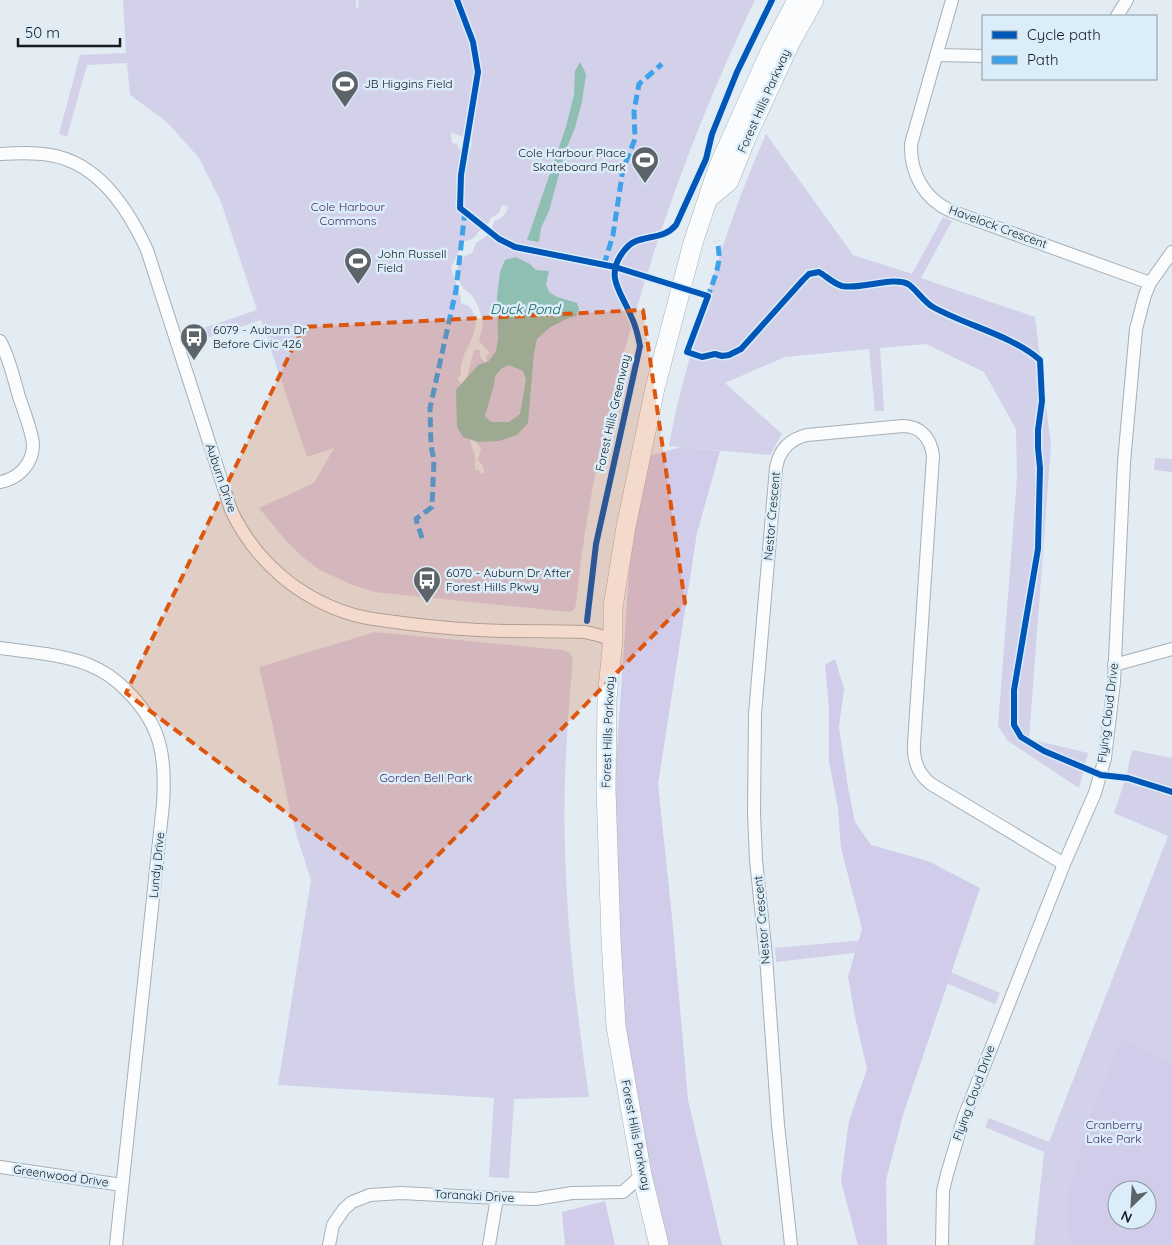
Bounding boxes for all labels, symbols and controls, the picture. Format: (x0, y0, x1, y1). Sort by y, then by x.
scale bar (18, 15, 120, 47)
legend (982, 15, 1157, 80)
text: 50 m (25, 23, 60, 42)
text: Cycle path (1027, 25, 1101, 44)
street label: Forest Hills Parkway (734, 47, 793, 155)
text: Path (1027, 50, 1059, 69)
sports icon: JB Higgins Field (330, 69, 360, 108)
place label: JB Higgins Field (364, 76, 453, 91)
place label: Cole Harbour Place Skateboard Park (518, 145, 626, 174)
sports icon: Cole Harbour Place Skateboard Park (630, 145, 660, 184)
park label: Cole Harbour Commons (311, 199, 386, 228)
street label: Havelock Crescent (947, 202, 1049, 251)
sports icon: John Russell Field (343, 246, 373, 285)
place label: John Russell Field (377, 246, 446, 275)
water label: Duck Pond (490, 300, 561, 318)
bus stop icon: 6079 - Auburn Dr Before Civic 426 (179, 322, 209, 361)
place label: 6079 - Auburn Dr Before Civic 426 (213, 322, 307, 351)
street label: Forest Hills Greenway (592, 353, 633, 473)
street label: Auburn Drive (203, 441, 240, 515)
street label: Nestor Crescent (760, 471, 783, 561)
bus stop icon: 6070 - Auburn Dr After Forest Hills Pkwy (412, 565, 442, 604)
place label: 6070 - Auburn Dr After Forest Hills Pkwy (446, 565, 571, 594)
street label: Flying Cloud Drive (1094, 662, 1121, 764)
street label: Forest Hills Parkway (598, 676, 617, 788)
park label: Gorden Bell Park (380, 770, 473, 785)
street label: Lundy Drive (146, 831, 167, 899)
street label: Nestor Crescent (750, 875, 773, 965)
street label: Flying Cloud Drive (949, 1043, 998, 1143)
street label: Forest Hills Parkway (618, 1078, 655, 1191)
park label: Cranberry Lake Park (1086, 1117, 1142, 1146)
street label: Greenwood Drive (12, 1161, 110, 1190)
north arrow (1107, 1180, 1157, 1230)
street label: Taranaki Drive (433, 1186, 515, 1205)
text: N (1118, 1206, 1135, 1227)

